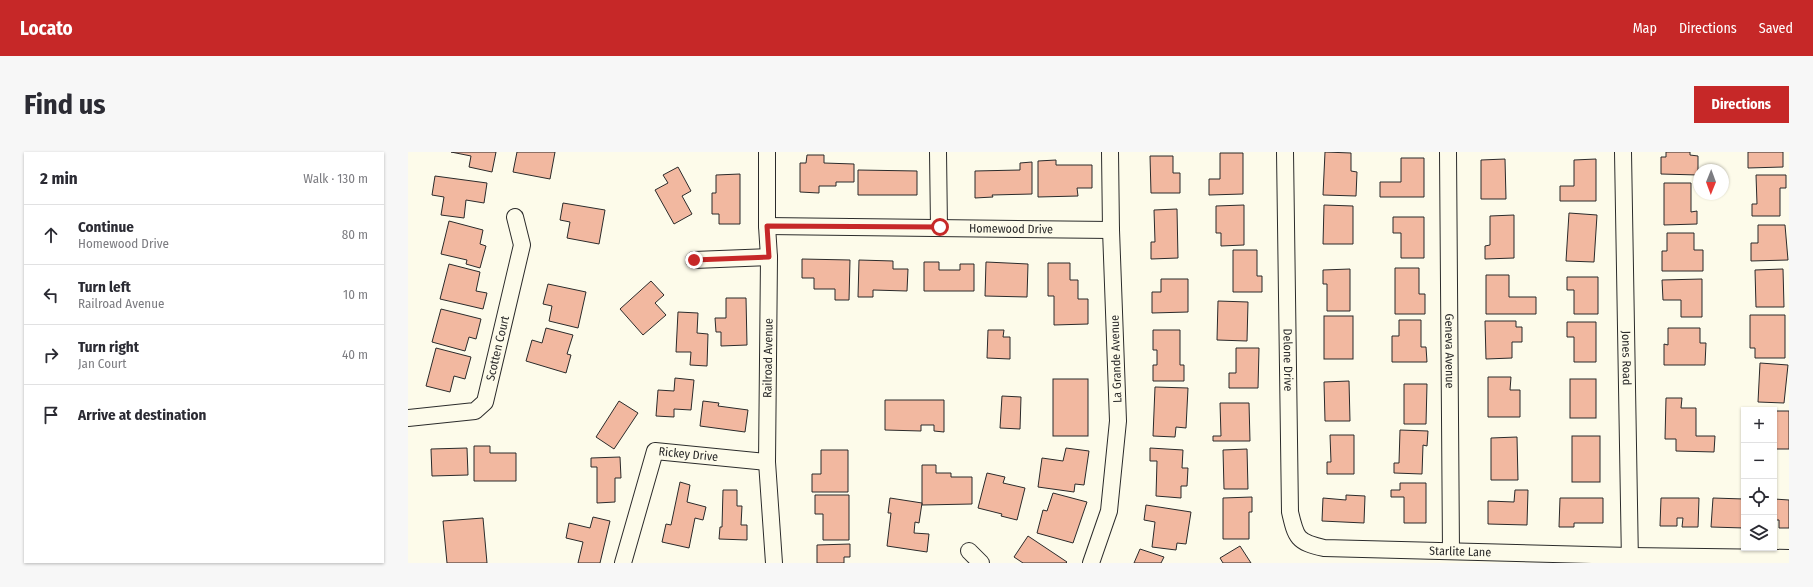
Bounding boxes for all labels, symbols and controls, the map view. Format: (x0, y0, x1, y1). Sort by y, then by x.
text: Locato (20, 17, 73, 40)
text: Map (1633, 20, 1657, 37)
text: Directions (1679, 20, 1737, 37)
text: Saved (1759, 20, 1793, 37)
button: Directions (1694, 86, 1789, 123)
text: Find us (24, 88, 106, 121)
north arrow (1693, 164, 1729, 200)
text: 2 min (40, 168, 78, 189)
text: Walk · 130 m (303, 171, 368, 186)
text: Continue (78, 218, 134, 236)
route start (931, 218, 949, 236)
street label: Homewood Drive (969, 221, 1053, 236)
icon: ahead (40, 224, 62, 246)
text: 80 m (342, 227, 368, 242)
text: Homewood Drive (78, 236, 169, 251)
route end (685, 251, 703, 269)
text: Turn left (78, 278, 131, 296)
icon: left (40, 284, 62, 306)
text: 10 m (343, 287, 368, 302)
text: Railroad Avenue (78, 296, 164, 311)
street label: Geneva Avenue (1442, 313, 1457, 389)
street label: Scotten Court (483, 314, 512, 382)
street label: La Grande Avenue (1107, 315, 1125, 403)
street label: Railroad Avenue (760, 318, 776, 398)
street label: Delone Drive (1280, 328, 1295, 392)
street label: Jones Road (1619, 330, 1634, 385)
text: Turn right (78, 338, 139, 356)
icon: right (40, 344, 62, 366)
text: 40 m (342, 347, 368, 362)
text: Jan Court (78, 356, 127, 371)
icon: arrive (40, 404, 62, 426)
text: Arrive at destination (78, 406, 206, 424)
map controls (1741, 407, 1777, 551)
button: + (1741, 407, 1777, 443)
button: − (1741, 443, 1777, 479)
street label: Rickey Drive (658, 444, 719, 464)
button: locate (1741, 479, 1777, 515)
button: layers (1741, 515, 1777, 551)
street label: Starlite Lane (1429, 544, 1491, 559)

